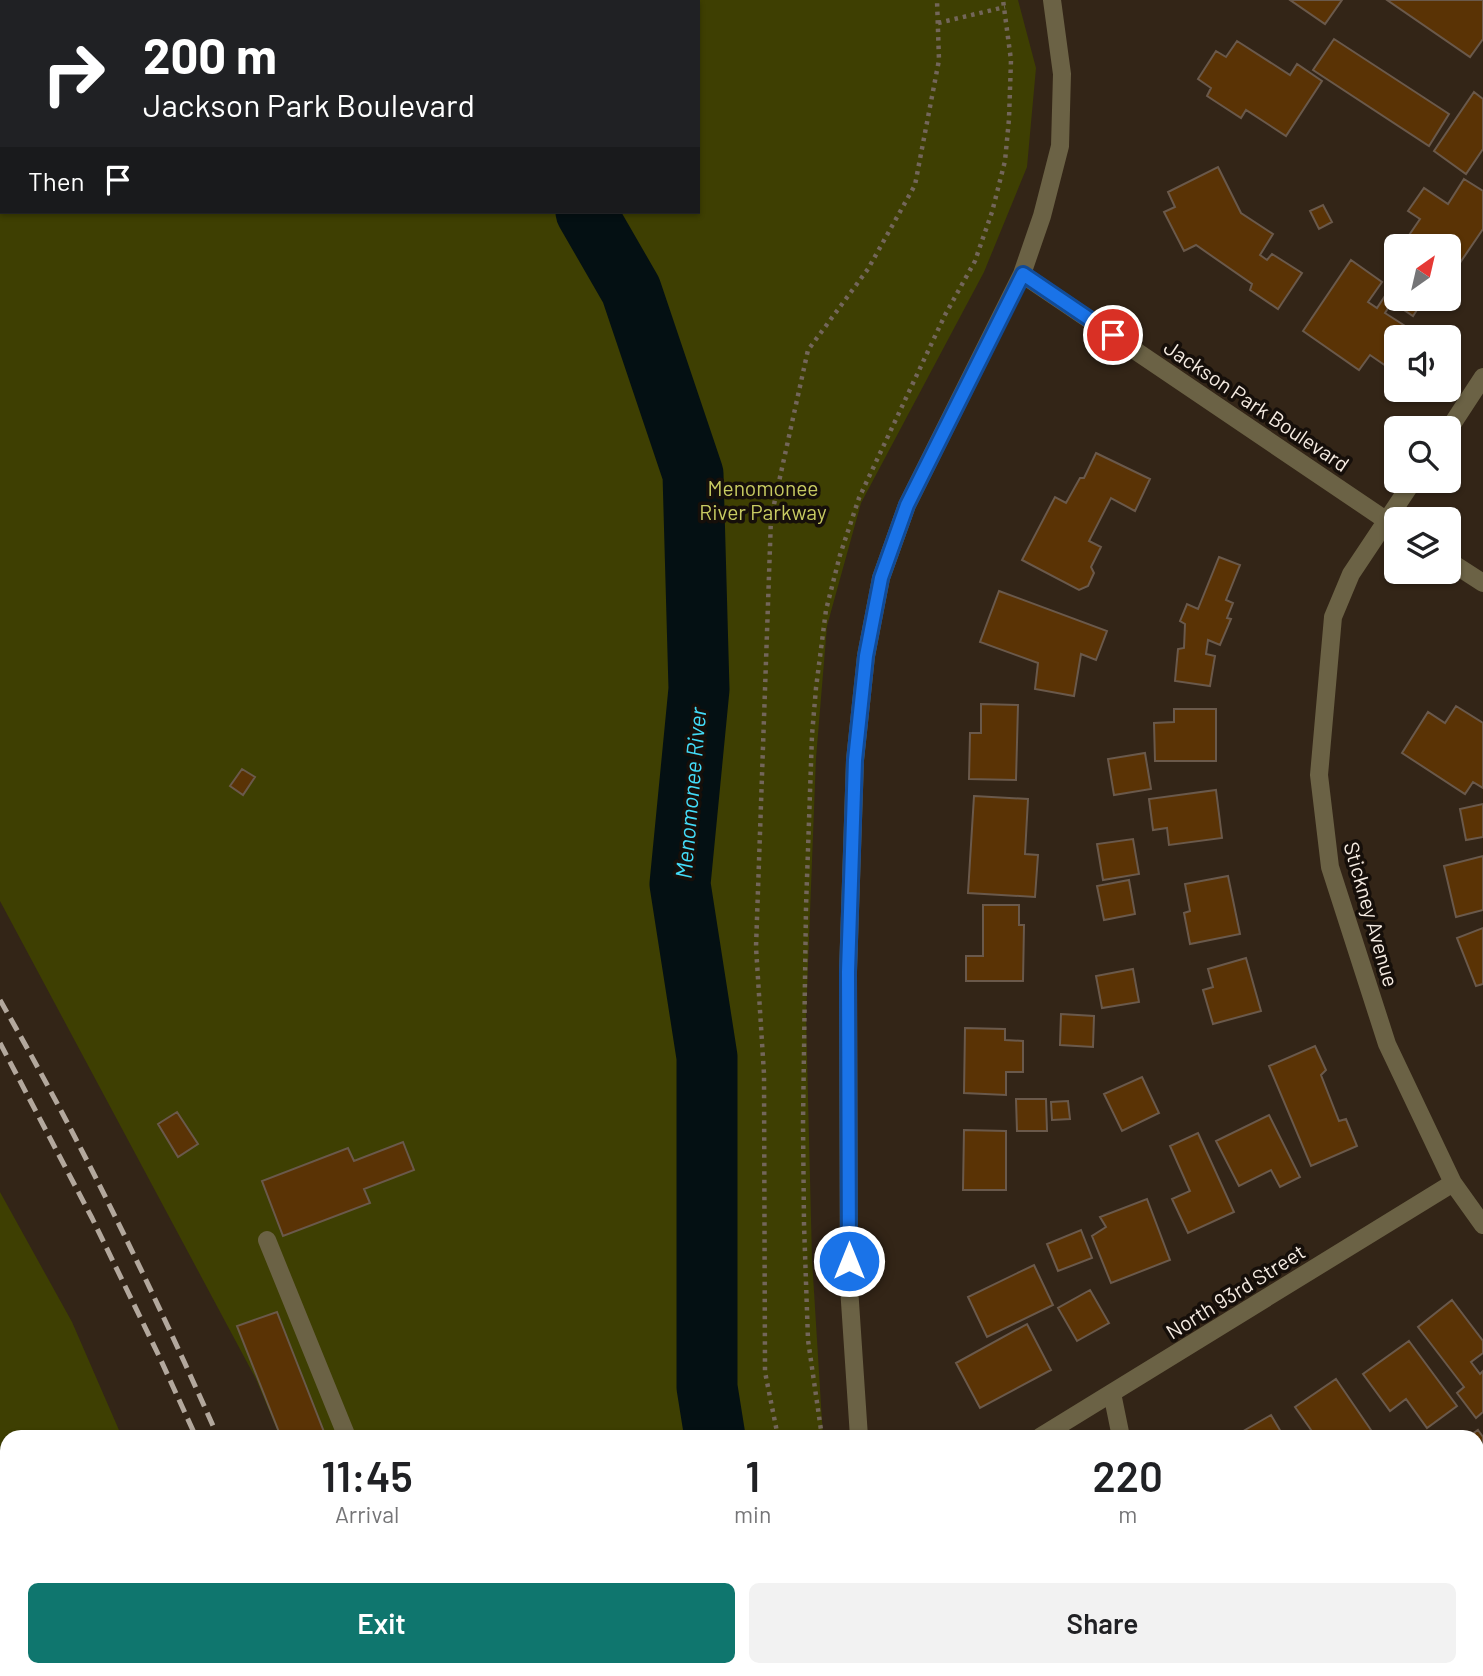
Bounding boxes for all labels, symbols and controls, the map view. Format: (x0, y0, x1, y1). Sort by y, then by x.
text: 200 m (143, 25, 277, 84)
icon: right (28, 28, 119, 119)
text: Jackson Park Boulevard (143, 85, 475, 123)
icon: arrive (99, 161, 137, 199)
text: Then (28, 165, 85, 196)
north arrow (1384, 234, 1461, 312)
map controls (1384, 234, 1461, 584)
pin (1083, 305, 1143, 365)
icon: arrive (1094, 316, 1132, 354)
button: sound (1384, 325, 1461, 402)
street label: Jackson Park Boulevard (1160, 334, 1354, 476)
button: search (1384, 416, 1461, 493)
park label: Menomonee River Parkway (699, 475, 827, 524)
button: layers (1384, 507, 1461, 584)
water label: Menomonee River (669, 705, 712, 880)
street label: Stickney Avenue (1339, 839, 1405, 989)
position arrow (812, 1224, 886, 1298)
street label: North 93rd Street (1161, 1238, 1309, 1344)
text: 11:45 (321, 1450, 413, 1500)
text: 1 (745, 1450, 760, 1500)
text: 220 (1093, 1450, 1163, 1500)
text: Arrival (335, 1500, 399, 1528)
text: min (734, 1500, 771, 1528)
text: m (1118, 1500, 1137, 1528)
button: Exit (28, 1583, 735, 1663)
button: Share (749, 1583, 1456, 1663)

